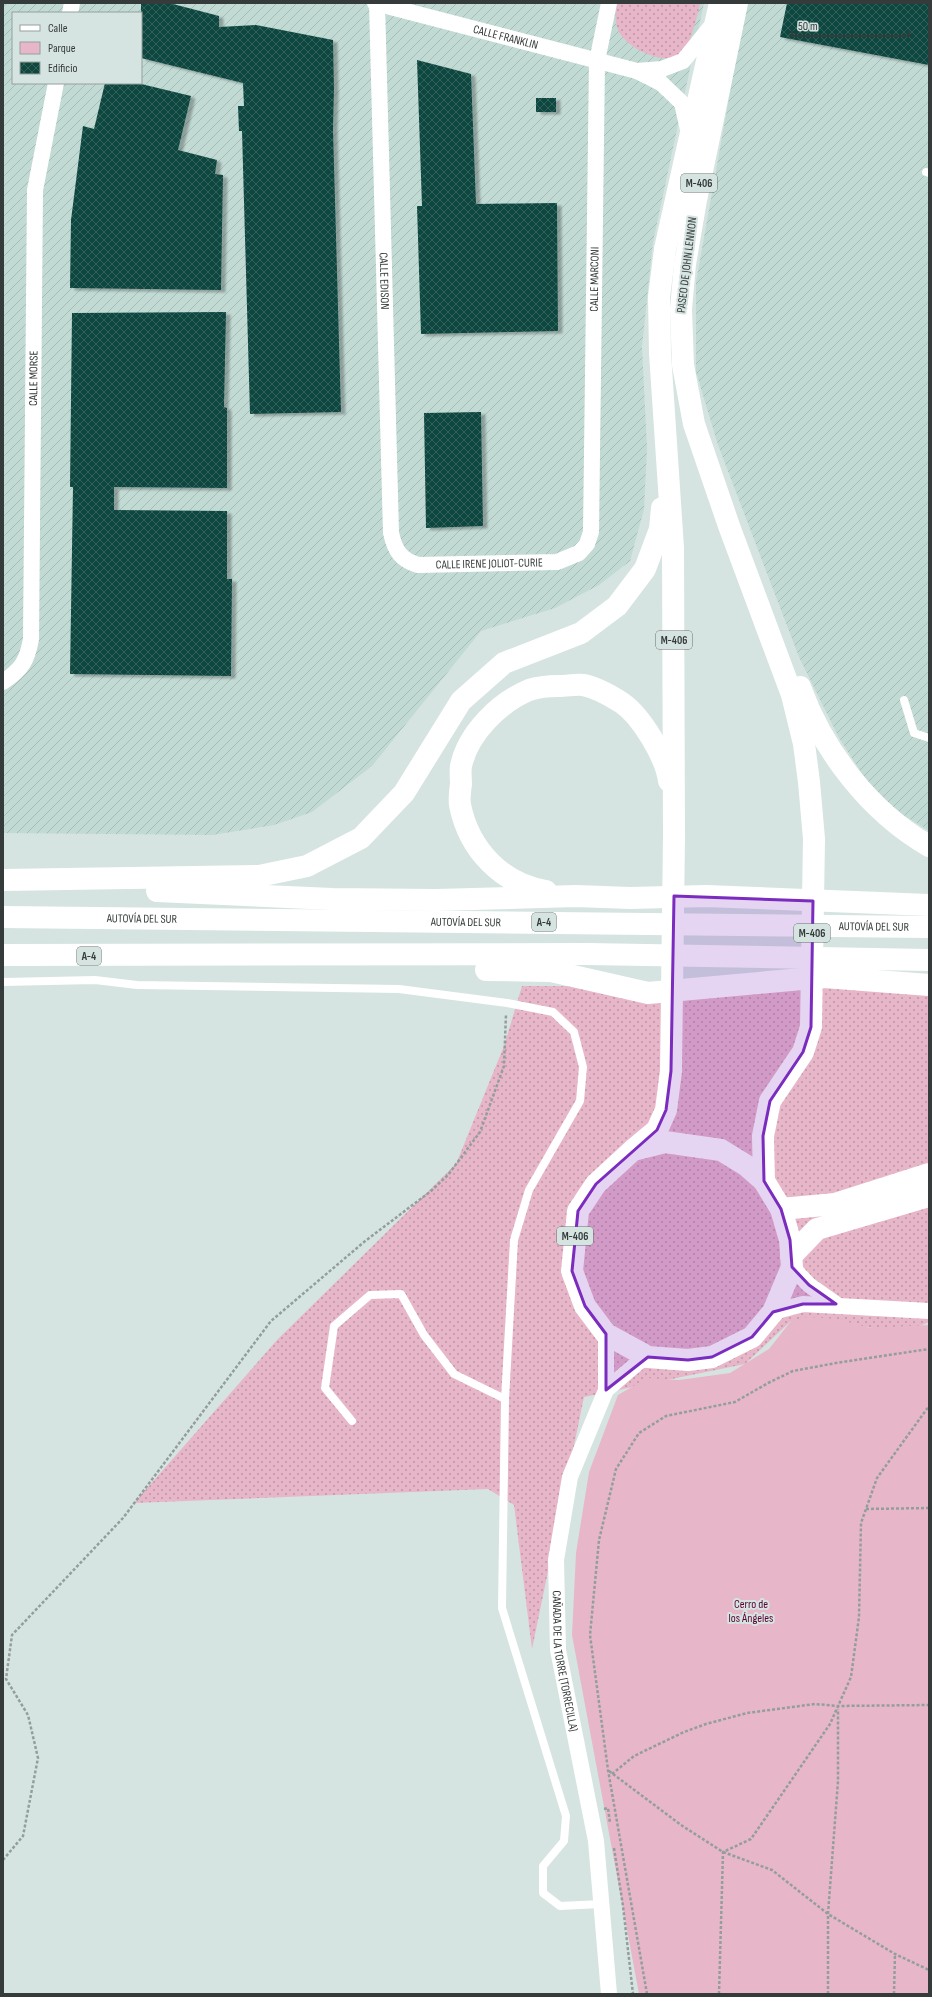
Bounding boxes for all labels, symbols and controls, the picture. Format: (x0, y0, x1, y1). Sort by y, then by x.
legend (12, 12, 142, 84)
scale bar (792, 12, 909, 38)
text: 50 m (798, 19, 818, 34)
text: Calle (48, 21, 68, 36)
street label: CALLE FRANKLIN (472, 21, 540, 53)
text: Parque (48, 41, 76, 56)
text: Edificio (48, 61, 77, 76)
road number: M-406 (681, 174, 717, 192)
street label: PASEO DE JOHN LENNON (674, 216, 700, 314)
street label: CALLE MARCONI (586, 247, 602, 312)
street label: CALLE EDISON (376, 252, 393, 310)
street label: CALLE MORSE (26, 350, 41, 406)
street label: CALLE IRENE JOLIOT-CURIE (436, 555, 543, 572)
road number: M-406 (656, 631, 692, 649)
street label: AUTOVÍA DEL SUR (106, 911, 178, 926)
road number: A-4 (532, 913, 556, 931)
street label: AUTOVÍA DEL SUR (430, 914, 502, 930)
street label: AUTOVÍA DEL SUR (838, 919, 910, 934)
road number: M-406 (794, 924, 830, 942)
road number: A-4 (77, 947, 101, 965)
road number: M-406 (557, 1227, 593, 1245)
street label: CAÑADA DE LA TORRE (TORRECILLA) (549, 1590, 582, 1733)
park label: Cerro de los Ángeles (729, 1597, 773, 1626)

